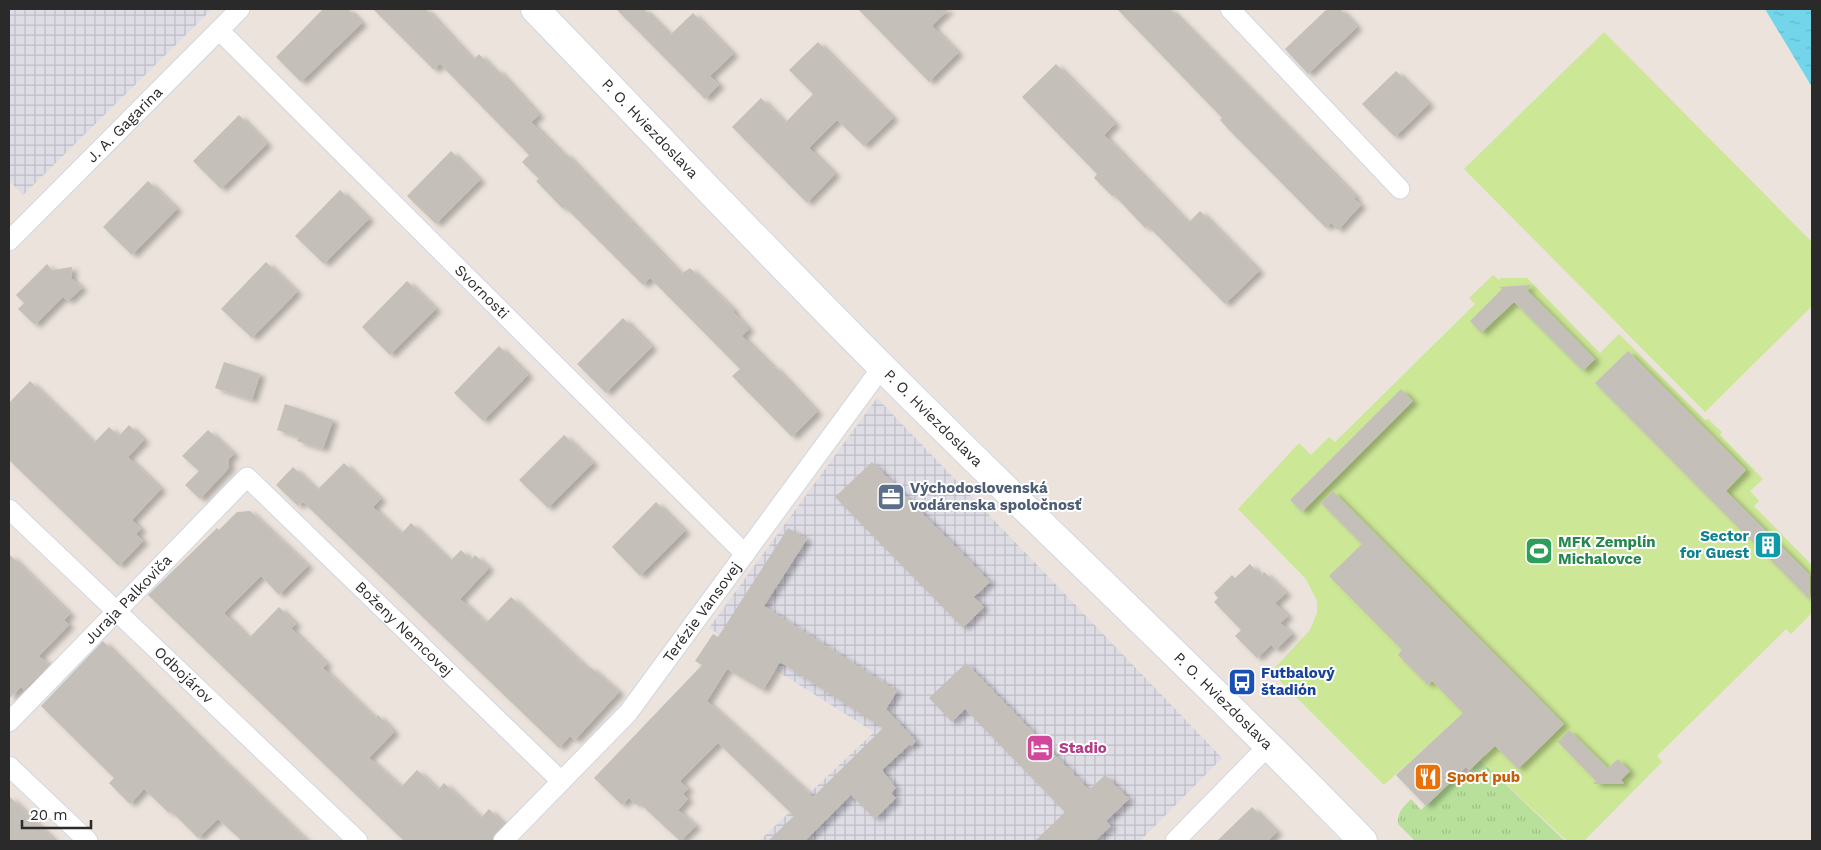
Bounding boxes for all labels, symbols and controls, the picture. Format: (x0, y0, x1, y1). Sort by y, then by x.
street label: P. O. Hviezdoslava (598, 75, 702, 182)
street label: J. A. Gagarina (83, 83, 167, 166)
street label: Svornosti (451, 261, 513, 323)
street label: P. O. Hviezdoslava (880, 366, 987, 471)
place label: Východoslovenská vodárenska spoločnosť (909, 479, 1083, 514)
office icon: Východoslovenská vodárenska spoločnosť (876, 482, 906, 512)
place label: Sector for Guest (1680, 527, 1750, 562)
building icon: Sector for Guest (1753, 530, 1783, 560)
place label: MFK Zemplín Michalovce (1558, 533, 1656, 568)
sports icon: MFK Zemplín Michalovce (1524, 536, 1554, 566)
street label: Juraja Palkoviča (81, 551, 176, 648)
street label: Terézie Vansovej (659, 559, 745, 666)
street label: Boženy Nemcovej (351, 578, 456, 680)
street label: Odbojárov (150, 643, 217, 707)
street label: P. O. Hviezdoslava (1170, 649, 1277, 754)
place label: Futbalový štadión (1261, 664, 1335, 699)
bus stop icon: Futbalový štadión (1227, 667, 1257, 697)
hotel icon: Stadio (1025, 733, 1055, 763)
place label: Stadio (1059, 739, 1107, 757)
restaurant icon: Sport pub (1413, 762, 1443, 792)
place label: Sport pub (1447, 768, 1520, 786)
scale bar (22, 798, 91, 830)
text: 20 m (30, 806, 68, 824)

